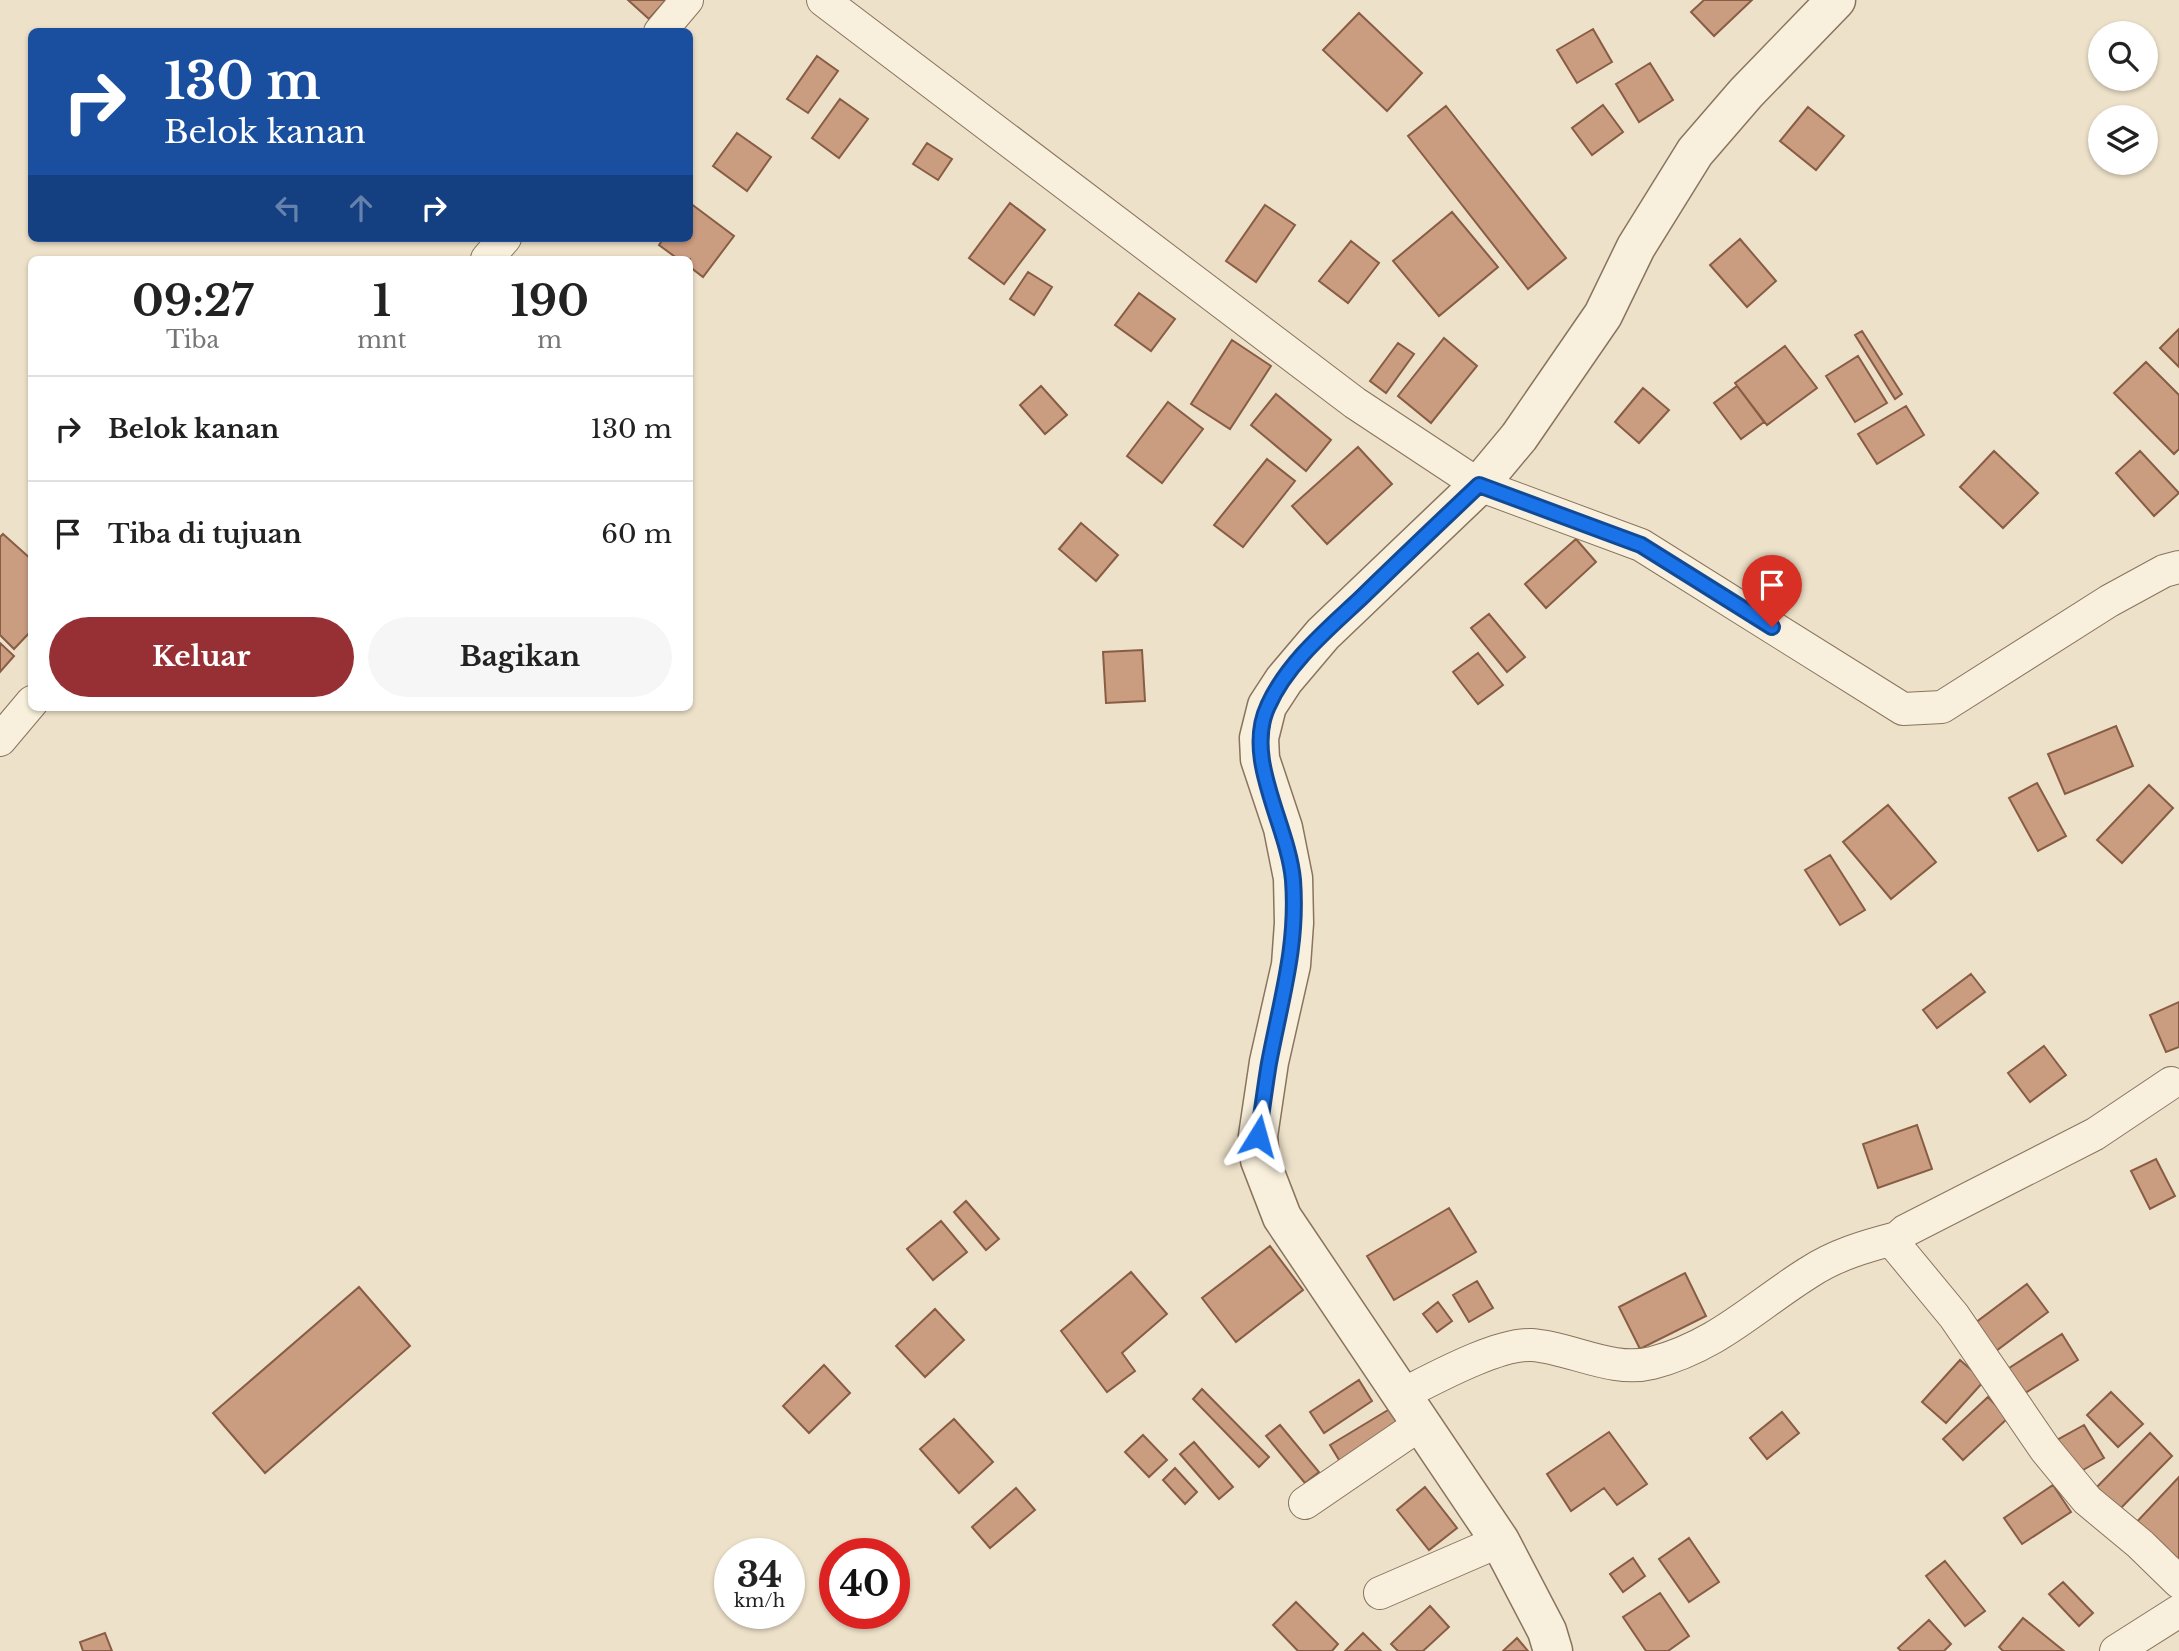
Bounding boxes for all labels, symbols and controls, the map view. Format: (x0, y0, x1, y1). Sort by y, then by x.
map controls (2088, 21, 2158, 175)
button: search (2088, 21, 2158, 91)
text: 130 m (164, 51, 321, 112)
icon: right (49, 56, 140, 147)
button: layers (2088, 105, 2158, 175)
text: Belok kanan (164, 112, 366, 152)
icon: left (269, 189, 307, 227)
icon: ahead (342, 189, 380, 227)
icon: right (415, 189, 453, 227)
text: 09:27 (132, 275, 253, 327)
text: 1 (373, 275, 391, 327)
text: 190 (511, 275, 589, 327)
text: Tiba (166, 326, 219, 354)
text: mnt (357, 326, 406, 354)
text: m (537, 326, 562, 354)
icon: right (49, 410, 87, 448)
text: Belok kanan (108, 413, 279, 445)
text: 130 m (590, 413, 672, 445)
icon: arrive (49, 515, 87, 553)
text: Tiba di tujuan (108, 518, 302, 550)
text: 60 m (601, 518, 672, 550)
pin (1742, 555, 1802, 627)
icon: arrive (1753, 566, 1791, 604)
button: Keluar (49, 617, 354, 697)
button: Bagikan (368, 617, 672, 697)
position arrow (1221, 1099, 1295, 1173)
speed limit sign: 40 (819, 1538, 910, 1629)
text: 34 (737, 1553, 782, 1596)
text: km/h (734, 1590, 785, 1612)

